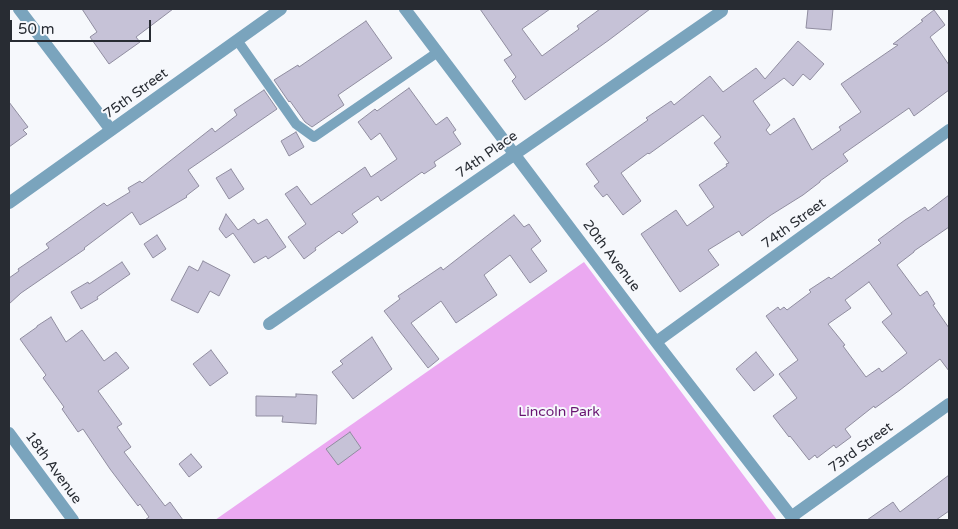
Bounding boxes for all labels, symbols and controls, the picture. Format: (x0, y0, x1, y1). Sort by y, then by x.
scale bar (12, 10, 154, 42)
text: 50 m (18, 20, 55, 38)
street label: 75th Street (101, 65, 171, 123)
street label: 74th Place (453, 128, 521, 182)
street label: 74th Street (759, 195, 829, 253)
street label: 20th Avenue (579, 217, 643, 295)
park label: Lincoln Park (518, 404, 600, 420)
street label: 73rd Street (826, 419, 896, 477)
street label: 18th Avenue (21, 429, 85, 507)

